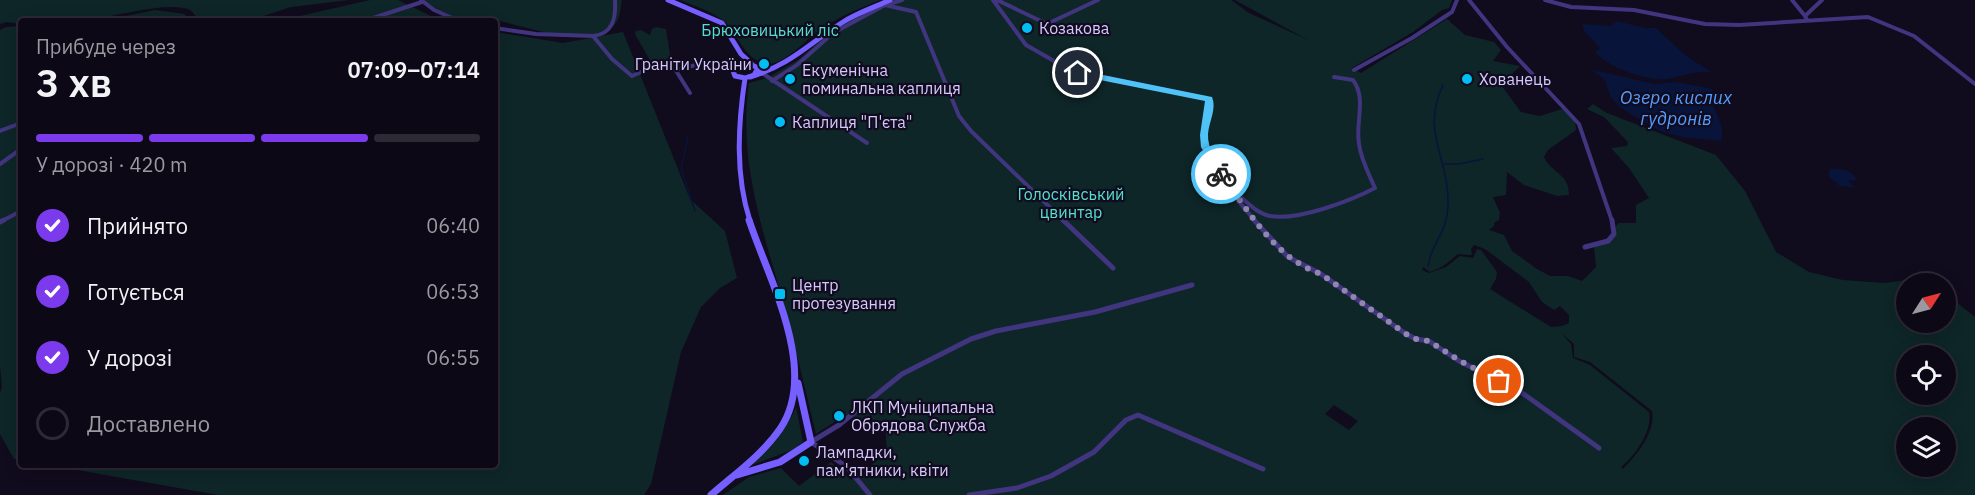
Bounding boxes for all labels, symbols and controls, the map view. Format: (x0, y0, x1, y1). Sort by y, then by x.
place label: Козакова (1039, 18, 1110, 38)
park label: Брюховицький ліс (701, 20, 839, 40)
marker: Козакова (1020, 21, 1034, 35)
text: Прибуде через (36, 33, 176, 60)
pin (1052, 47, 1103, 98)
place label: Граніти України (635, 54, 752, 74)
text: 07:09–07:14 (347, 55, 480, 84)
icon: home (1061, 56, 1094, 89)
text: 3 хв (36, 57, 112, 108)
marker: Граніти України (757, 57, 771, 71)
place label: Екуменічна поминальна каплиця (802, 60, 961, 98)
place label: Хованець (1479, 69, 1551, 89)
marker: Екуменічна поминальна каплиця (783, 72, 797, 86)
marker: Хованець (1460, 72, 1474, 86)
water label: Озеро кислих гудронів (1620, 86, 1733, 130)
place label: Каплиця "П'єта" (792, 112, 912, 132)
marker: Каплиця "П'єта" (773, 115, 787, 129)
courier (1191, 144, 1251, 204)
text: У дорозі · 420 m (36, 151, 188, 178)
icon: bike (1205, 158, 1238, 191)
park label: Голосківський цвинтар (1017, 184, 1125, 222)
icon: check (36, 209, 69, 242)
text: Прийнято (87, 211, 188, 240)
text: 06:40 (426, 212, 480, 239)
north arrow (1896, 273, 1956, 333)
map controls (1896, 273, 1956, 477)
icon: check (36, 275, 69, 308)
place label: Центр протезування (792, 275, 896, 313)
text: Готується (87, 277, 185, 306)
text: 06:53 (426, 278, 480, 305)
marker: Центр протезування (773, 287, 787, 301)
icon: check (36, 341, 69, 374)
text: У дорозі (87, 343, 172, 372)
text: 06:55 (426, 344, 480, 371)
button: locate (1896, 345, 1956, 405)
pin (1473, 355, 1524, 406)
icon: bag (1482, 364, 1515, 397)
place label: ЛКП Муніципальна Обрядова Служба (851, 397, 994, 435)
text: Доставлено (87, 409, 210, 438)
marker: ЛКП Муніципальна Обрядова Служба (832, 409, 846, 423)
button: layers (1896, 417, 1956, 477)
place label: Лампадки, пам'ятники, квіти (816, 442, 949, 480)
marker: Лампадки, пам'ятники, квіти (797, 454, 811, 468)

